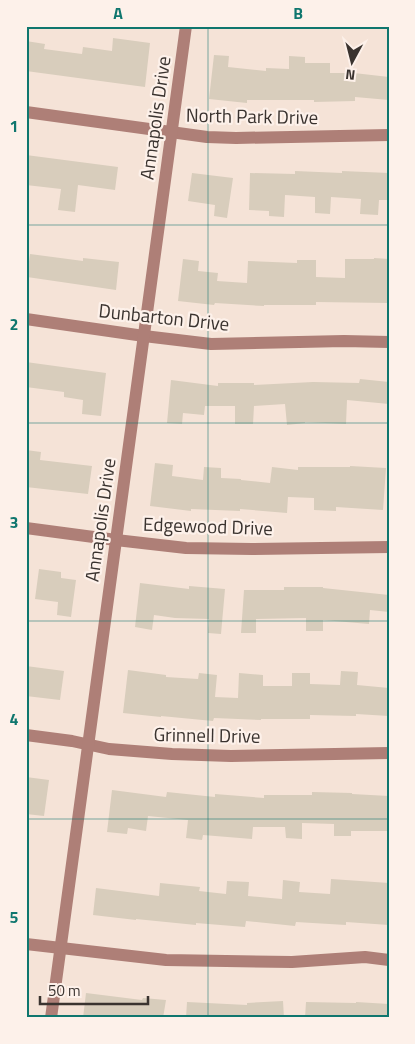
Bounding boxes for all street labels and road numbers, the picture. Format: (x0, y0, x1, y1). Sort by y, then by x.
street label: Annapolis Drive (131, 54, 178, 182)
street label: North Park Drive (186, 100, 319, 131)
street label: Dunbarton Drive (97, 295, 231, 338)
street label: Annapolis Drive (76, 456, 123, 584)
street label: Edgewood Drive (143, 509, 273, 542)
street label: Grinnell Drive (153, 719, 261, 750)

